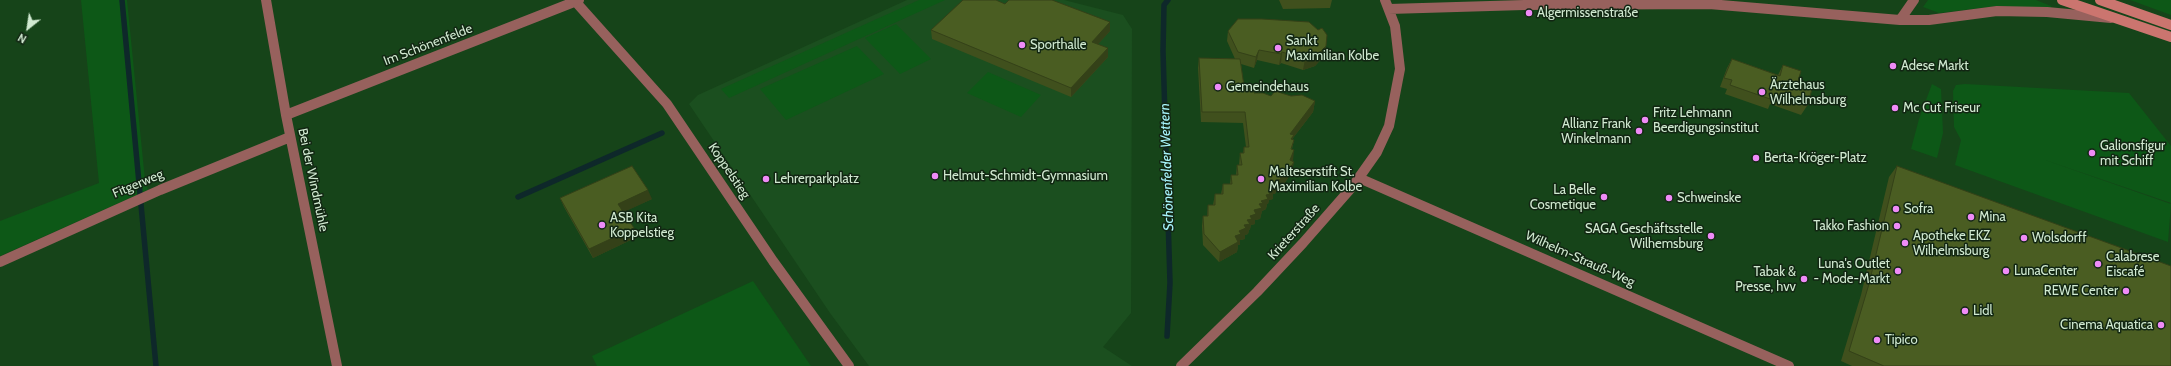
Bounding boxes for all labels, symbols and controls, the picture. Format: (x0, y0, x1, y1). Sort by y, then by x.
place label: Algermissenstraße (1537, 5, 1638, 21)
north arrow (8, 8, 48, 48)
marker: Algermissenstraße (1524, 8, 1534, 18)
street label: Im Schönenfelde (381, 21, 475, 69)
text: N (15, 30, 29, 46)
place label: Sankt Maximilian Kolbe (1286, 33, 1379, 64)
place label: Sporthalle (1030, 37, 1086, 53)
marker: Sporthalle (1017, 40, 1027, 50)
marker: Sankt Maximilian Kolbe (1273, 43, 1283, 53)
place label: Adese Markt (1901, 58, 1969, 74)
marker: Adese Markt (1888, 61, 1898, 71)
place label: Ärztehaus Wilhelmsburg (1770, 77, 1846, 108)
place label: Gemeindehaus (1226, 79, 1309, 95)
marker: Gemeindehaus (1213, 82, 1223, 92)
marker: Ärztehaus Wilhelmsburg (1757, 87, 1767, 97)
place label: Mc Cut Friseur (1903, 100, 1980, 116)
water label: Schönenfelder Wettern (1156, 103, 1178, 231)
marker: Mc Cut Friseur (1890, 103, 1900, 113)
place label: Fritz Lehmann Beerdigungsinstitut (1653, 105, 1759, 136)
marker: Fritz Lehmann Beerdigungsinstitut (1640, 115, 1650, 125)
place label: Allianz Frank Winkelmann (1561, 116, 1631, 147)
marker: Allianz Frank Winkelmann (1634, 126, 1644, 136)
street label: Bei der Windmühle (294, 127, 332, 233)
place label: Galionsfigur mit Schiff (2100, 138, 2165, 169)
street label: Koppelstieg (705, 140, 753, 202)
marker: Galionsfigur mit Schiff (2087, 148, 2097, 158)
place label: Berta-Kröger-Platz (1764, 150, 1867, 166)
marker: Berta-Kröger-Platz (1751, 153, 1761, 163)
place label: Malteserstift St. Maximilian Kolbe (1269, 164, 1362, 195)
street label: Fitgerweg (110, 166, 166, 202)
place label: Helmut-Schmidt-Gymnasium (943, 168, 1108, 184)
place label: Lehrerparkplatz (774, 171, 859, 187)
marker: Helmut-Schmidt-Gymnasium (930, 171, 940, 181)
marker: Lehrerparkplatz (761, 174, 771, 184)
marker: Malteserstift St. Maximilian Kolbe (1256, 174, 1266, 184)
place label: La Belle Cosmetique (1530, 182, 1596, 213)
place label: Schweinske (1677, 190, 1741, 206)
marker: La Belle Cosmetique (1599, 192, 1609, 202)
marker: Schweinske (1664, 193, 1674, 203)
street label: Krieterstraße (1265, 201, 1323, 263)
place label: Sofra (1904, 201, 1933, 217)
marker: Sofra (1891, 204, 1901, 214)
place label: Mina (1979, 209, 2006, 225)
place label: ASB Kita Koppelstieg (610, 210, 674, 241)
marker: Mina (1966, 212, 1976, 222)
place label: Takko Fashion (1813, 218, 1889, 234)
marker: ASB Kita Koppelstieg (597, 220, 607, 230)
place label: SAGA Geschäftsstelle Wilhemsburg (1585, 221, 1703, 252)
marker: Takko Fashion (1892, 221, 1902, 231)
street label: Wilhelm-Strauß-Weg (1523, 228, 1637, 290)
place label: Apotheke EKZ Wilhelmsburg (1913, 228, 1990, 259)
place label: Wolsdorff (2032, 230, 2086, 246)
marker: SAGA Geschäftsstelle Wilhemsburg (1706, 231, 1716, 241)
marker: Wolsdorff (2019, 233, 2029, 243)
marker: Apotheke EKZ Wilhelmsburg (1900, 238, 1910, 248)
place label: Calabrese Eiscafé (2106, 249, 2159, 280)
place label: Luna's Outlet - Mode-Markt (1814, 256, 1890, 287)
marker: Calabrese Eiscafé (2093, 259, 2103, 269)
place label: LunaCenter (2014, 263, 2077, 279)
place label: Tabak & Presse, hvv (1735, 264, 1796, 295)
marker: Luna's Outlet - Mode-Markt (1893, 266, 1903, 276)
marker: LunaCenter (2001, 266, 2011, 276)
marker: Tabak & Presse, hvv (1799, 274, 1809, 284)
place label: REWE Center (2044, 283, 2118, 299)
marker: REWE Center (2121, 286, 2131, 296)
place label: Lidl (1973, 303, 1993, 319)
marker: Lidl (1960, 306, 1970, 316)
place label: Cinema Aquatica (2060, 317, 2153, 333)
marker: Cinema Aquatica (2156, 320, 2166, 330)
place label: Tipico (1885, 332, 1918, 348)
marker: Tipico (1872, 335, 1882, 345)

